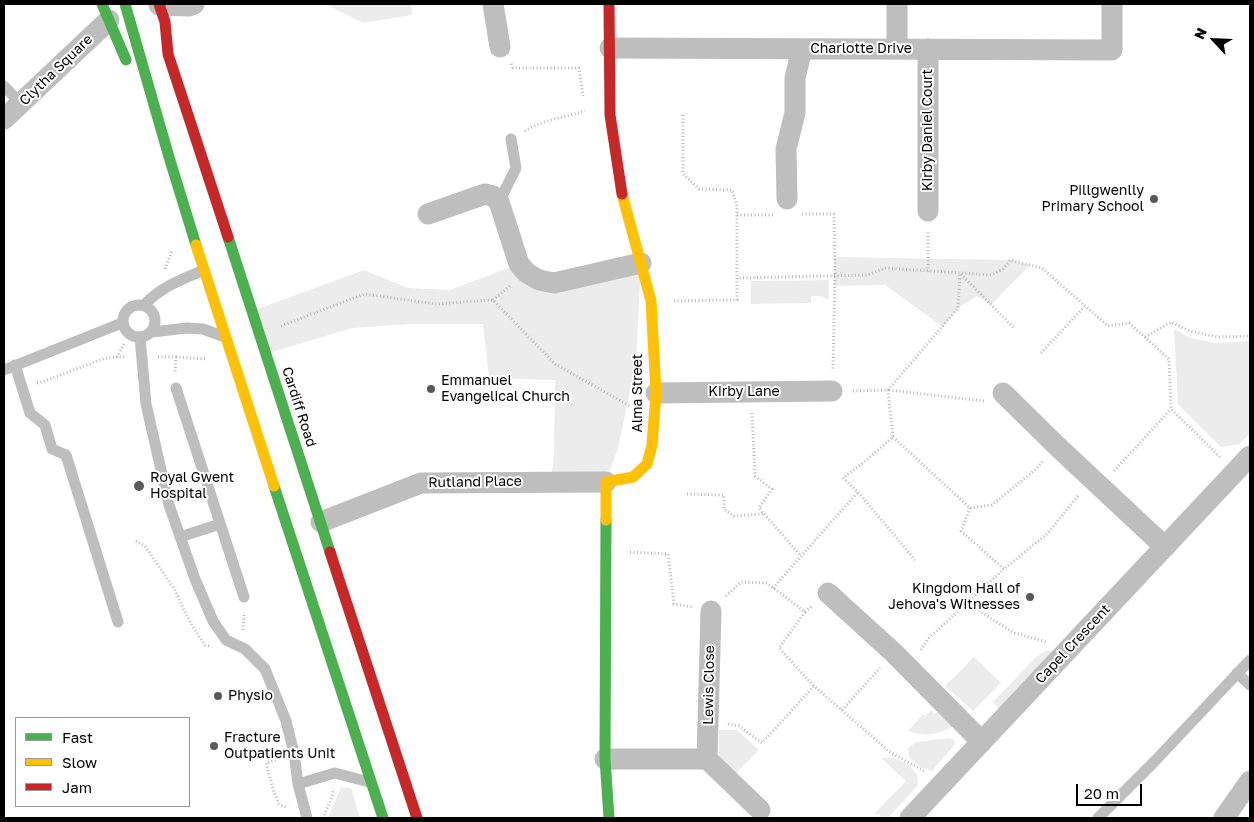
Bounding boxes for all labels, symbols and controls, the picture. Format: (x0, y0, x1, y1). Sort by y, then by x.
north arrow (1189, 15, 1239, 65)
text: N (1190, 25, 1210, 42)
street label: Clytha Square (16, 31, 96, 109)
street label: Charlotte Drive (810, 41, 912, 57)
street label: Kirby Daniel Court (920, 69, 936, 191)
place label: Pillgwenlly Primary School (1042, 183, 1144, 216)
marker: Pillgwenlly Primary School (1148, 193, 1160, 205)
street label: Alma Street (630, 354, 646, 432)
street label: Cardiff Road (278, 365, 320, 449)
place label: Emmanuel Evangelical Church (441, 373, 570, 406)
marker: Emmanuel Evangelical Church (425, 383, 437, 395)
street label: Kirby Lane (708, 384, 780, 400)
place label: Royal Gwent Hospital (150, 470, 234, 502)
street label: Rutland Place (428, 473, 522, 491)
marker: Royal Gwent Hospital (132, 479, 146, 493)
place label: Kingdom Hall of Jehova's Witnesses (888, 581, 1020, 614)
marker: Kingdom Hall of Jehova's Witnesses (1024, 591, 1036, 603)
street label: Capel Crescent (1032, 601, 1114, 687)
street label: Lewis Close (700, 645, 718, 725)
place label: Physio (228, 688, 273, 704)
marker: Physio (212, 690, 224, 702)
legend (15, 717, 190, 807)
text: Fast (62, 728, 93, 746)
place label: Fracture Outpatients Unit (224, 730, 335, 762)
marker: Fracture Outpatients Unit (208, 740, 220, 752)
text: Slow (62, 753, 97, 771)
scale bar (1079, 774, 1145, 806)
text: Jam (62, 778, 92, 796)
text: 20 m (1084, 784, 1119, 802)

